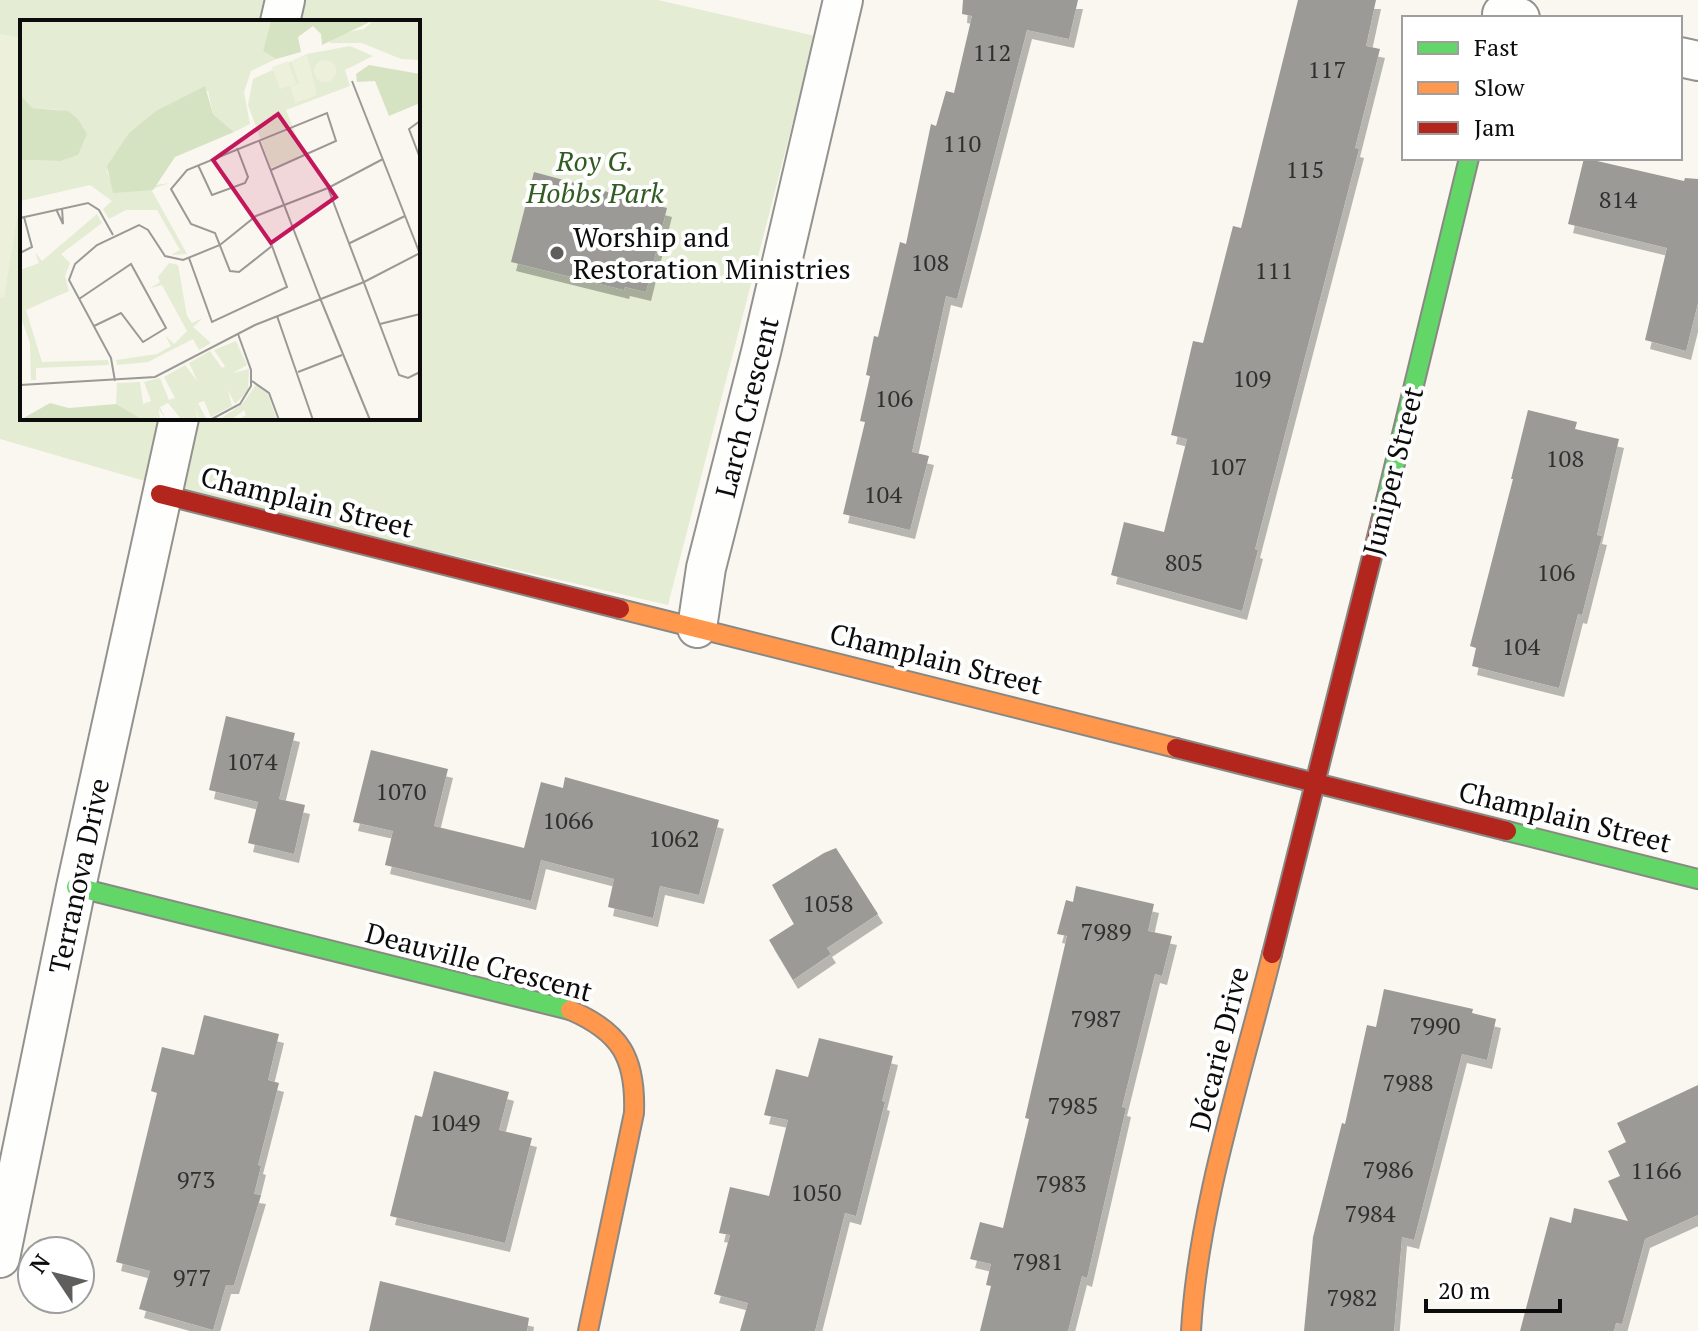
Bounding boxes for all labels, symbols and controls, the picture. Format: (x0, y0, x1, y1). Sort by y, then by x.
legend (1402, 16, 1682, 160)
inset map (20, 20, 420, 420)
text: Fast (1474, 31, 1519, 63)
house number: 112 (973, 36, 1011, 68)
house number: 117 (1308, 53, 1346, 85)
text: Slow (1474, 71, 1525, 103)
text: Jam (1474, 111, 1515, 143)
house number: 110 (943, 127, 981, 159)
park label: Roy G. Hobbs Park (525, 142, 664, 211)
house number: 115 (1286, 153, 1324, 185)
house number: 814 (1599, 183, 1637, 215)
place label: Worship and Restoration Ministries (573, 218, 851, 287)
marker: Worship and Restoration Ministries (548, 244, 566, 262)
house number: 108 (911, 246, 949, 278)
house number: 111 (1255, 254, 1293, 286)
street label: Larch Crescent (706, 312, 787, 501)
house number: 109 (1233, 362, 1271, 394)
house number: 106 (875, 382, 913, 414)
street label: Juniper Street (1354, 382, 1432, 559)
house number: 108 (1546, 442, 1584, 474)
house number: 107 (1209, 450, 1247, 482)
street label: Champlain Street (197, 457, 418, 546)
house number: 104 (864, 478, 902, 510)
house number: 805 (1165, 546, 1203, 578)
house number: 106 (1537, 556, 1575, 588)
street label: Champlain Street (826, 614, 1047, 703)
house number: 104 (1502, 630, 1540, 662)
house number: 1074 (226, 745, 278, 777)
street label: Champlain Street (1455, 772, 1676, 861)
street label: Terranova Drive (40, 775, 117, 977)
house number: 1070 (375, 775, 427, 807)
house number: 1066 (542, 804, 594, 836)
house number: 1062 (648, 822, 700, 854)
house number: 1058 (802, 887, 854, 919)
street label: Deauville Crescent (362, 913, 597, 1010)
house number: 7989 (1080, 915, 1132, 947)
street label: Décarie Drive (1180, 963, 1257, 1135)
house number: 7987 (1070, 1002, 1122, 1034)
house number: 7990 (1409, 1009, 1461, 1041)
house number: 7988 (1382, 1066, 1434, 1098)
house number: 7985 (1047, 1089, 1099, 1121)
house number: 1049 (429, 1106, 481, 1138)
house number: 7986 (1362, 1153, 1414, 1185)
house number: 1166 (1630, 1154, 1682, 1186)
house number: 973 (177, 1163, 215, 1195)
house number: 7983 (1035, 1167, 1087, 1199)
house number: 1050 (790, 1176, 842, 1208)
house number: 7984 (1344, 1197, 1396, 1229)
north arrow (16, 1235, 96, 1315)
house number: 7981 (1012, 1245, 1064, 1277)
text: N (23, 1248, 56, 1278)
house number: 977 (173, 1261, 211, 1293)
scale bar (1426, 1263, 1560, 1313)
text: 20 m (1438, 1274, 1490, 1306)
house number: 7982 (1326, 1281, 1378, 1313)

